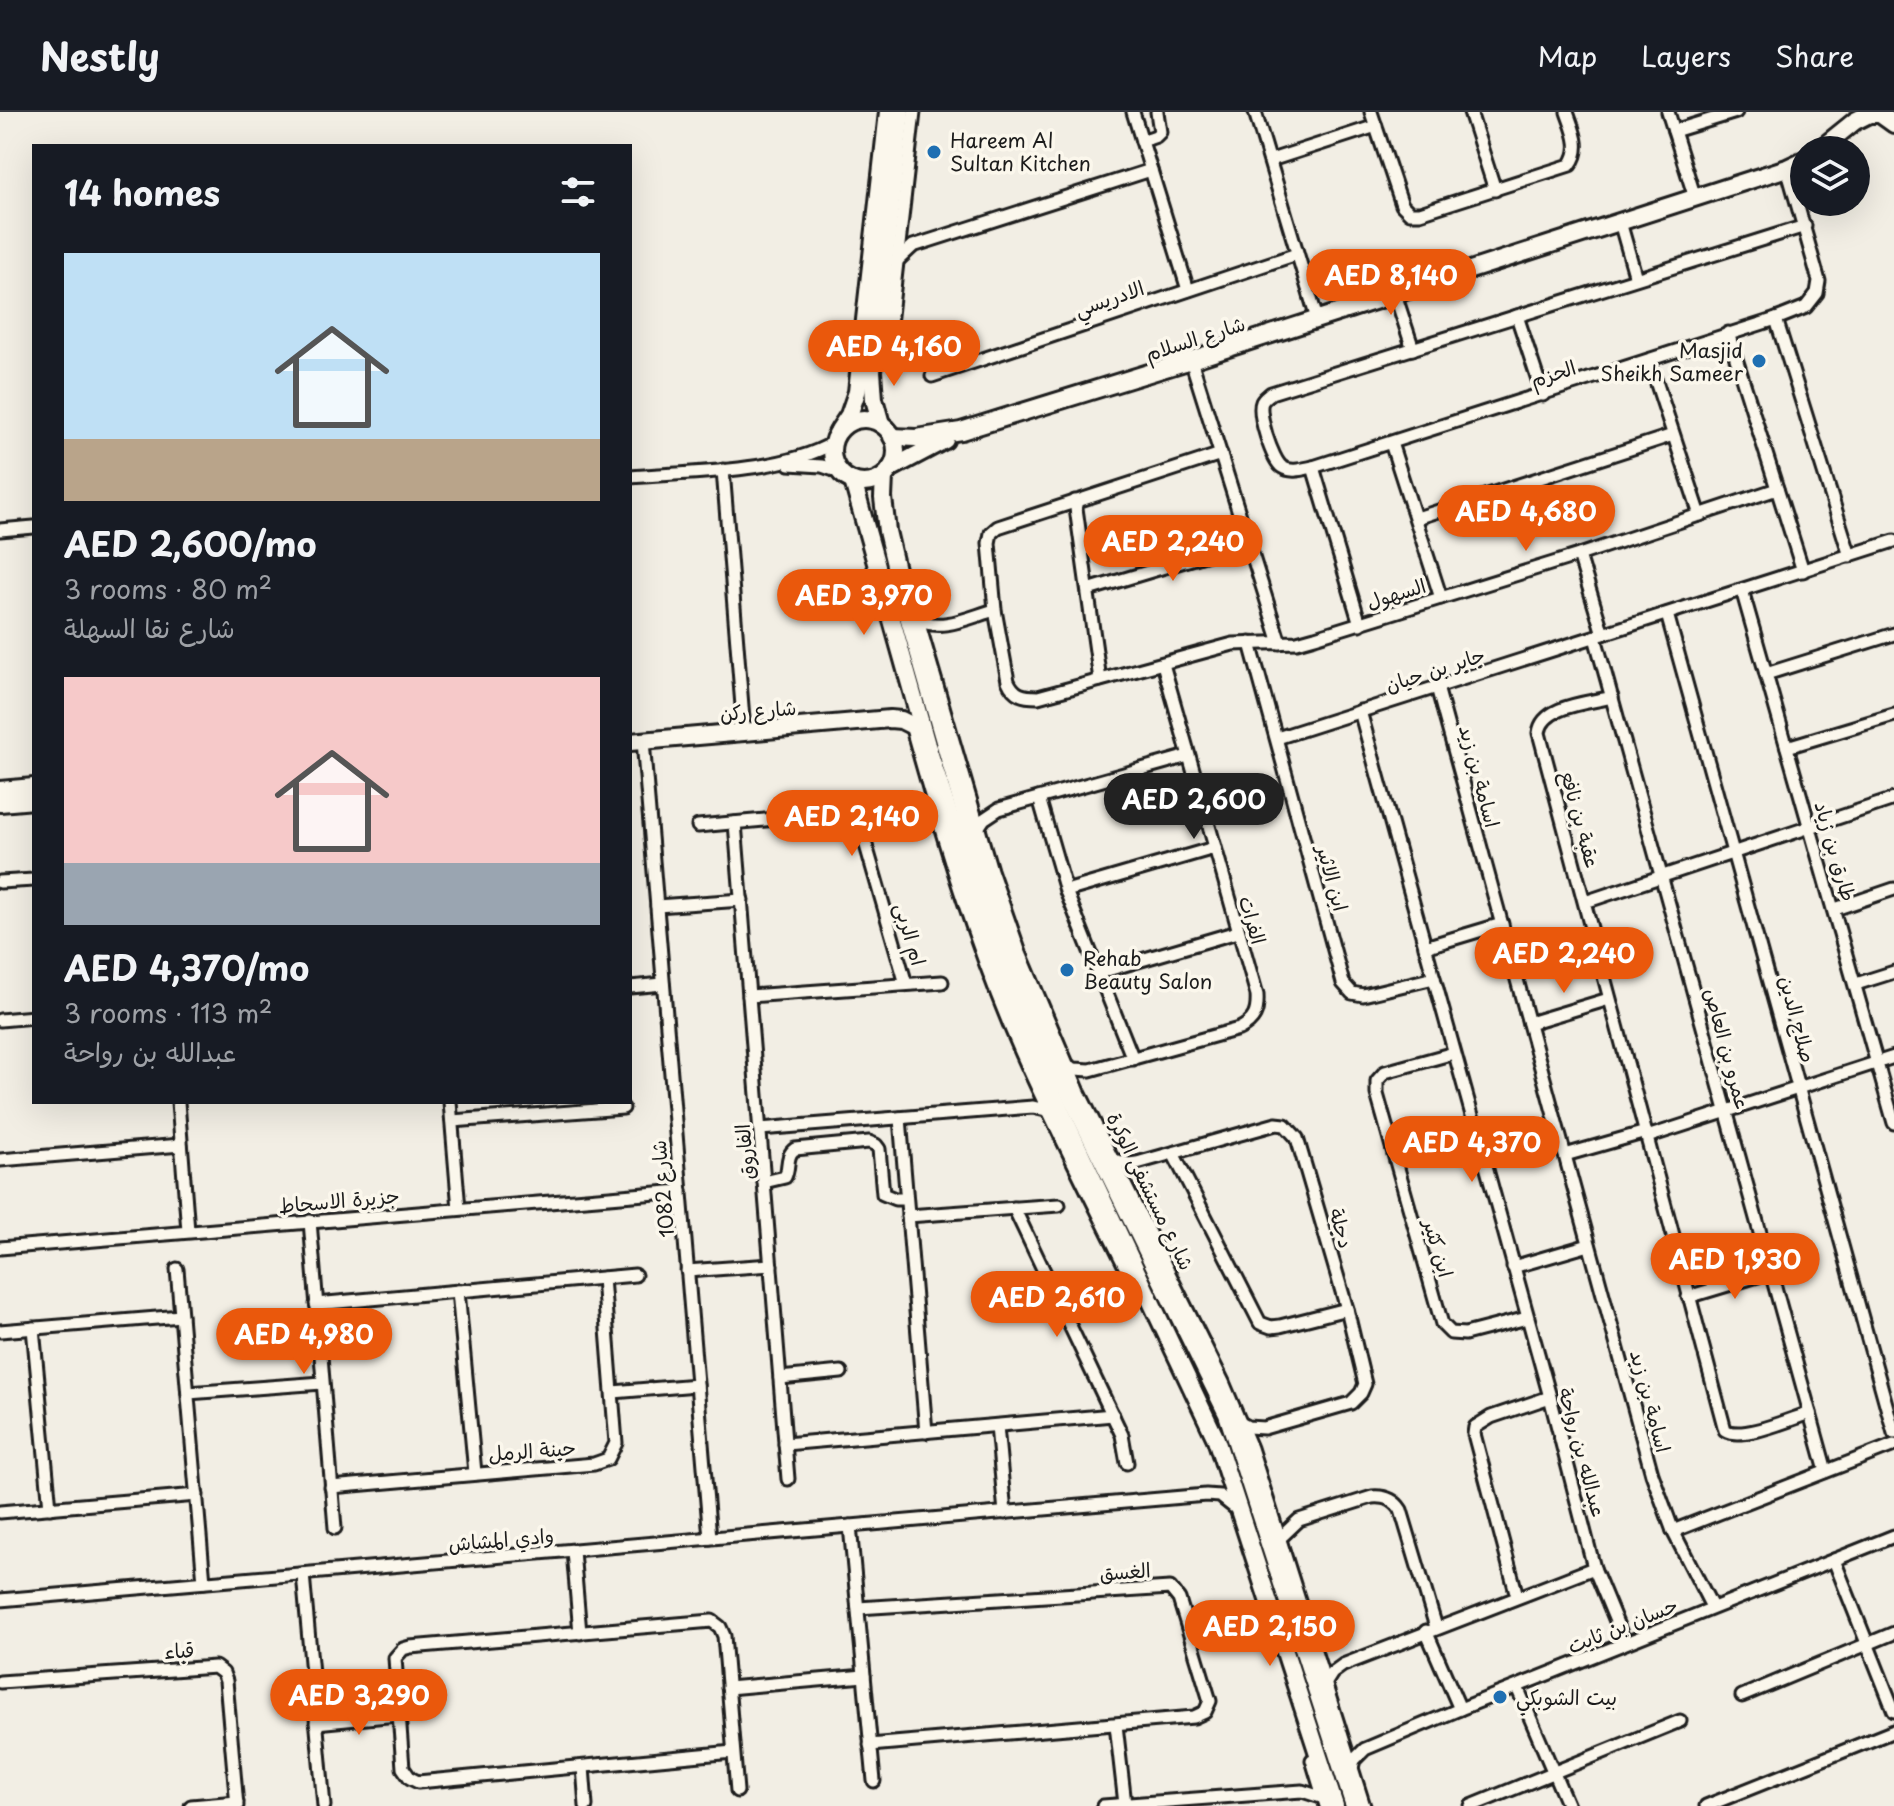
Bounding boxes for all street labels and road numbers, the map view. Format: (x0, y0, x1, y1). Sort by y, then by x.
street label: الادريسي (1070, 272, 1149, 328)
street label: شارع السلام (1141, 308, 1249, 369)
street label: الحزم (1526, 352, 1580, 395)
street label: السهول (1363, 570, 1429, 616)
street label: جابر بن حيان (1381, 639, 1489, 699)
street label: شارع ركن (719, 692, 797, 728)
street label: اسامة بن زيد (1452, 721, 1508, 831)
street label: عقبة بن نافع (1553, 767, 1608, 871)
street label: طارق بن زياد (1807, 797, 1865, 905)
street label: ابن الاثير (1309, 840, 1356, 914)
street label: الفرات (1232, 892, 1274, 948)
street label: ام الربى (887, 899, 934, 969)
street label: صلاح الدين (1772, 972, 1824, 1066)
street label: عمرو بن العاص (1697, 985, 1759, 1113)
street label: شارع مستشفى الوكرة (1100, 1107, 1202, 1275)
street label: الفاروق (727, 1123, 761, 1181)
street label: شارع 1082 (643, 1139, 681, 1239)
street label: جزيرة الاسحاط (277, 1180, 401, 1220)
street label: دجلة (1322, 1205, 1362, 1251)
street label: ابن كثير (1416, 1214, 1462, 1281)
street label: اسامة بن زيد (1623, 1346, 1679, 1456)
street label: عبدالله بن رواحة (1551, 1384, 1615, 1520)
street label: حينة الرمل (487, 1432, 577, 1468)
street label: وادي المشاش (447, 1519, 555, 1560)
street label: الغسق (1098, 1554, 1152, 1588)
street label: حسان بن ثابت (1563, 1589, 1681, 1661)
street label: قباء (163, 1634, 195, 1666)

